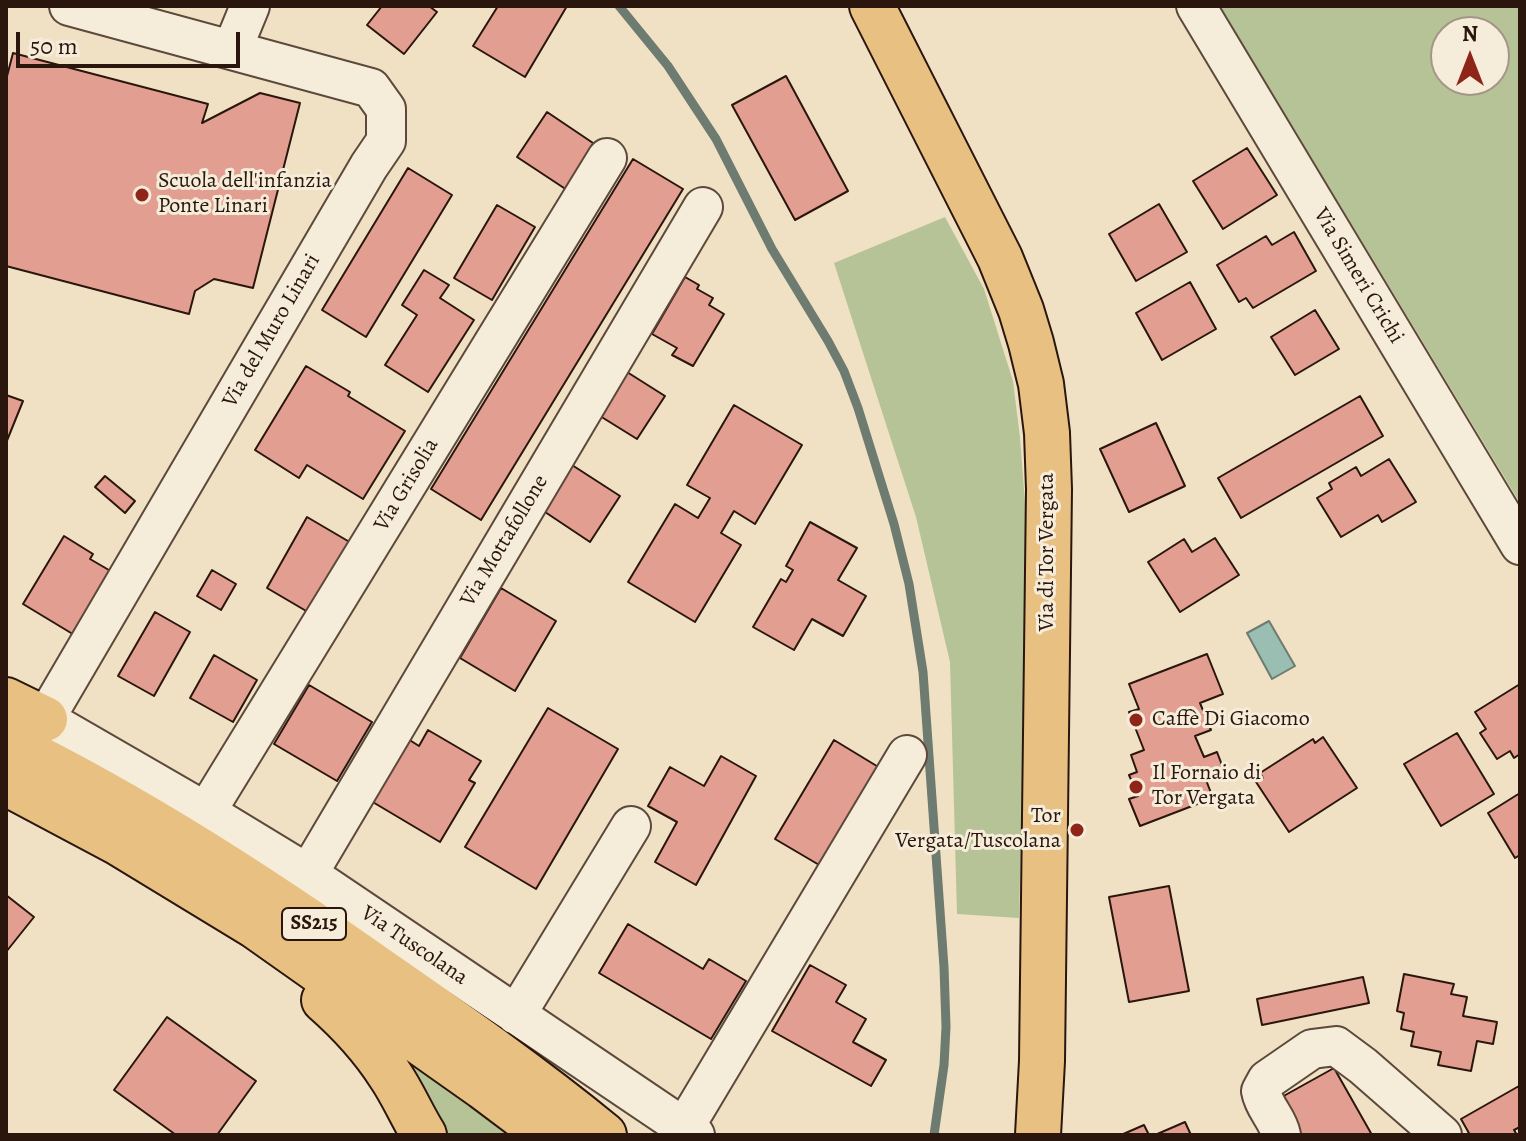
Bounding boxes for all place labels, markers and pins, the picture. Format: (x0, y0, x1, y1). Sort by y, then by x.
place label: Scuola dell'infanzia Ponte Linari (158, 169, 332, 220)
marker: Scuola dell'infanzia Ponte Linari (133, 186, 151, 204)
place label: Caffè Di Giacomo (1152, 707, 1310, 733)
marker: Caffè Di Giacomo (1127, 711, 1145, 729)
place label: Il Fornaio di Tor Vergata (1152, 761, 1261, 812)
marker: Il Fornaio di Tor Vergata (1127, 778, 1145, 796)
place label: Tor Vergata/Tuscolana (895, 804, 1061, 856)
marker: Tor Vergata/Tuscolana (1068, 821, 1086, 839)

